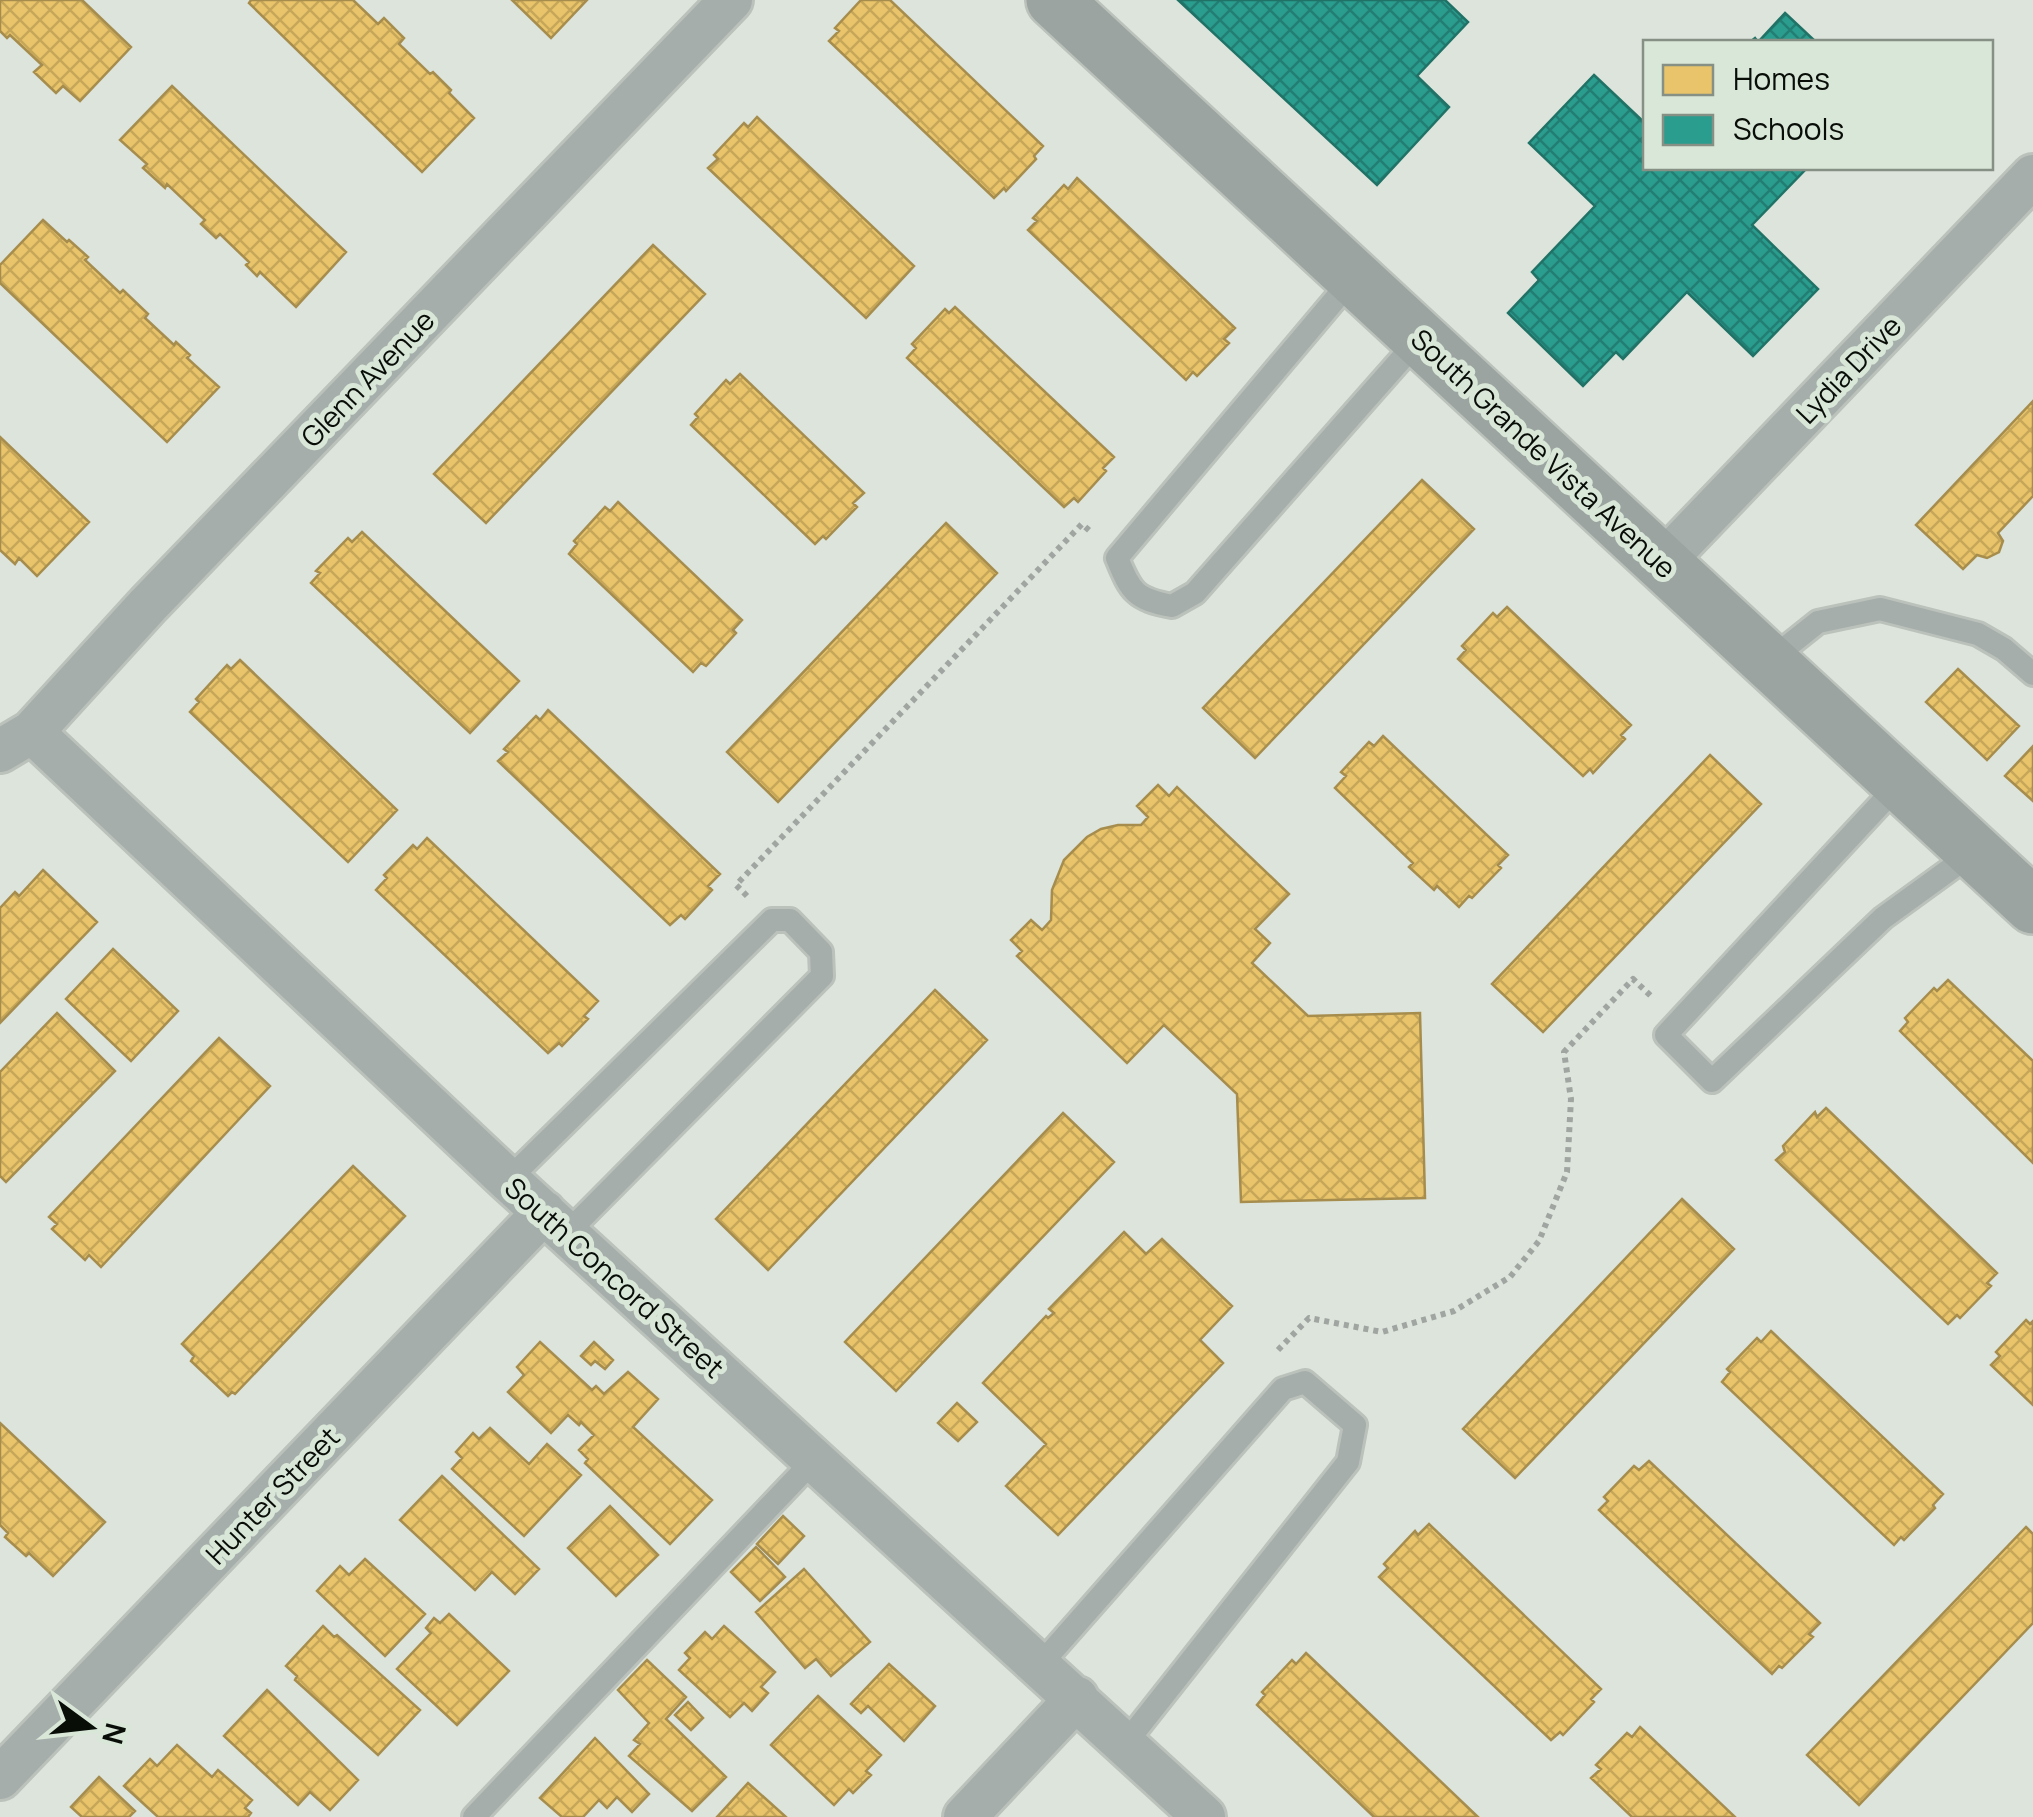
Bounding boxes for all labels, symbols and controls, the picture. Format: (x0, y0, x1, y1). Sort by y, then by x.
legend (1643, 40, 1993, 170)
text: Homes (1733, 58, 1830, 99)
text: Schools (1733, 108, 1844, 149)
street label: Glenn Avenue (292, 301, 442, 455)
street label: Lydia Drive (1787, 307, 1909, 431)
street label: South Grande Vista Avenue (1403, 320, 1685, 586)
street label: South Concord Street (497, 1168, 733, 1386)
street label: Hunter Street (197, 1418, 347, 1572)
north arrow (40, 1677, 140, 1777)
text: N (94, 1719, 136, 1748)

